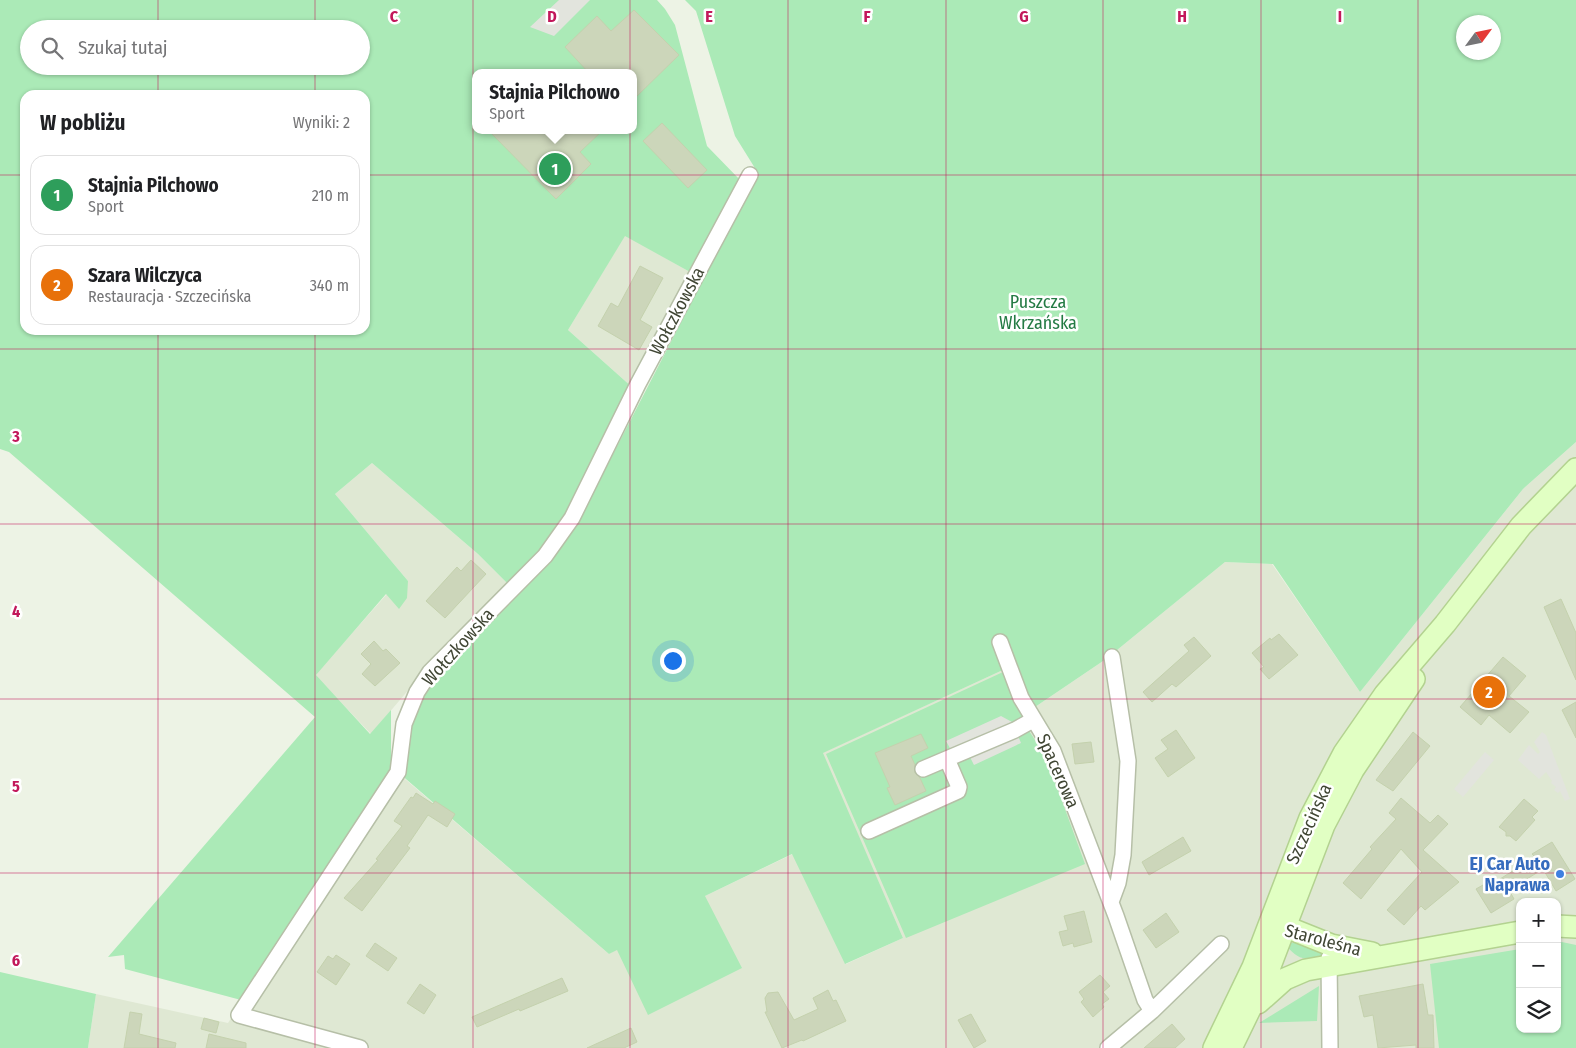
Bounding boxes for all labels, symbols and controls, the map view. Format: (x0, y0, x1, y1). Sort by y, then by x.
text: C (390, 7, 399, 26)
text: D (547, 7, 557, 26)
text: E (705, 7, 713, 26)
text: F (863, 7, 871, 26)
text: G (1019, 7, 1029, 26)
text: H (1177, 7, 1187, 26)
text: I (1338, 7, 1342, 26)
north arrow (1456, 15, 1501, 60)
search box (20, 20, 370, 75)
icon: search (38, 34, 66, 62)
text: Szukaj tutaj (78, 36, 168, 59)
popup (472, 69, 637, 134)
text: Stajnia Pilchowo (489, 81, 620, 104)
text: Sport (489, 104, 525, 123)
text: W pobliżu (40, 110, 125, 136)
text: Wyniki: 2 (293, 113, 350, 132)
pin: 1 (539, 150, 571, 188)
text: Stajnia Pilchowo (88, 174, 219, 197)
text: 1 (54, 186, 60, 205)
text: 210 m (312, 186, 349, 205)
text: Sport (88, 197, 124, 216)
street label: Wołczkowska (645, 263, 710, 359)
text: Szara Wilczyca (88, 264, 202, 287)
text: 2 (53, 276, 61, 295)
text: 340 m (310, 276, 349, 295)
text: Restauracja · Szczecińska (88, 287, 251, 306)
park label: Puszcza Wkrzańska (999, 291, 1077, 334)
text: 3 (11, 427, 20, 446)
text: 4 (12, 602, 20, 621)
street label: Wołczkowska (417, 604, 499, 690)
your location (660, 648, 686, 674)
pin: 2 (1473, 673, 1505, 711)
street label: Spacerowa (1032, 730, 1084, 812)
text: 5 (12, 777, 20, 796)
street label: Szczecińska (1282, 780, 1337, 868)
place label: EJ Car Auto Naprawa (1469, 853, 1550, 896)
marker: EJ Car Auto Naprawa (1554, 868, 1566, 880)
map controls (1516, 898, 1561, 1033)
button: + (1516, 898, 1561, 943)
street label: Staroleśna (1282, 919, 1364, 961)
button: − (1516, 943, 1561, 988)
text: 6 (12, 951, 20, 970)
button: layers (1516, 988, 1561, 1033)

